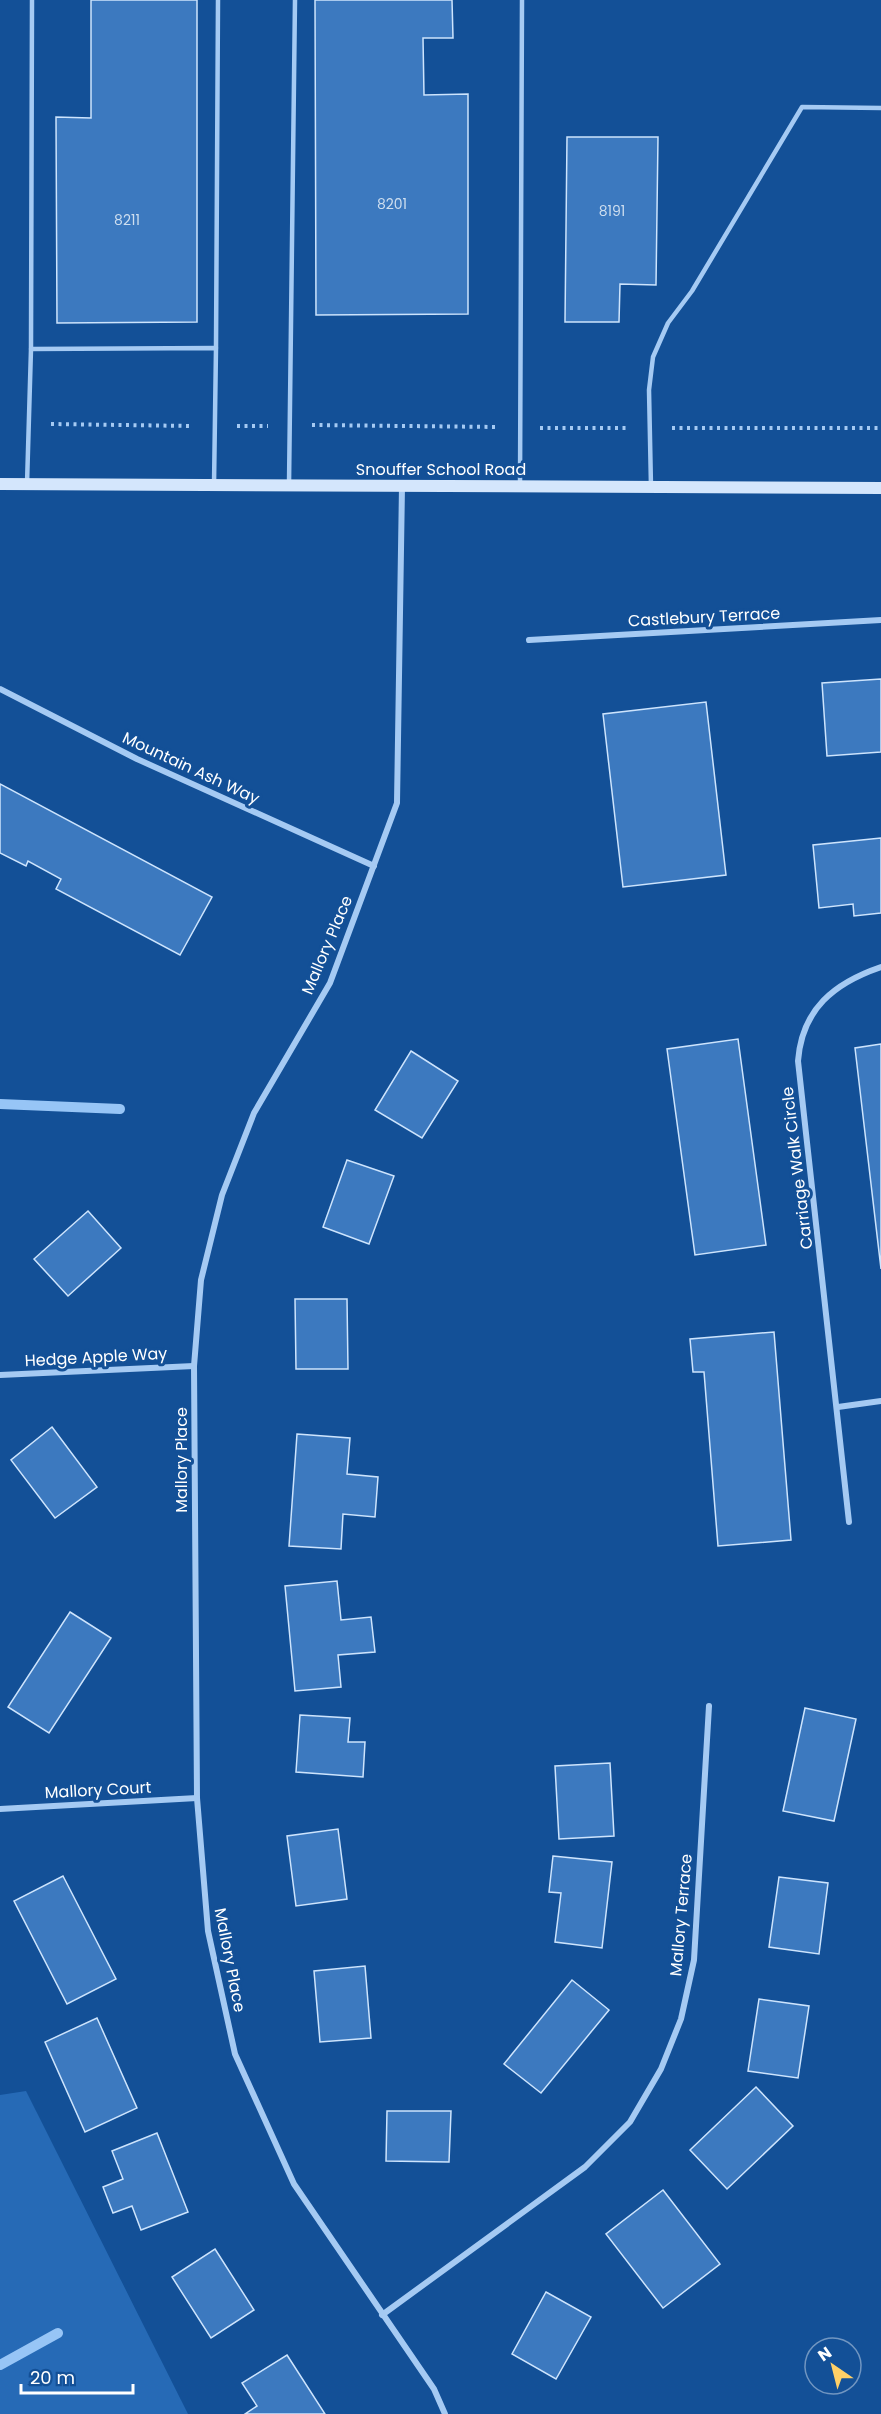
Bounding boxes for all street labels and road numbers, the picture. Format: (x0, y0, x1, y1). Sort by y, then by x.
street label: Snouffer School Road (356, 458, 526, 481)
street label: Castlebury Terrace (627, 602, 781, 632)
street label: Mountain Ash Way (119, 726, 263, 810)
street label: Mallory Place (296, 892, 358, 998)
street label: Carriage Walk Circle (776, 1085, 818, 1251)
street label: Hedge Apple Way (24, 1342, 168, 1372)
street label: Mallory Place (170, 1407, 193, 1513)
street label: Mallory Court (44, 1776, 152, 1804)
street label: Mallory Terrace (664, 1853, 698, 1977)
street label: Mallory Place (209, 1906, 251, 2014)

